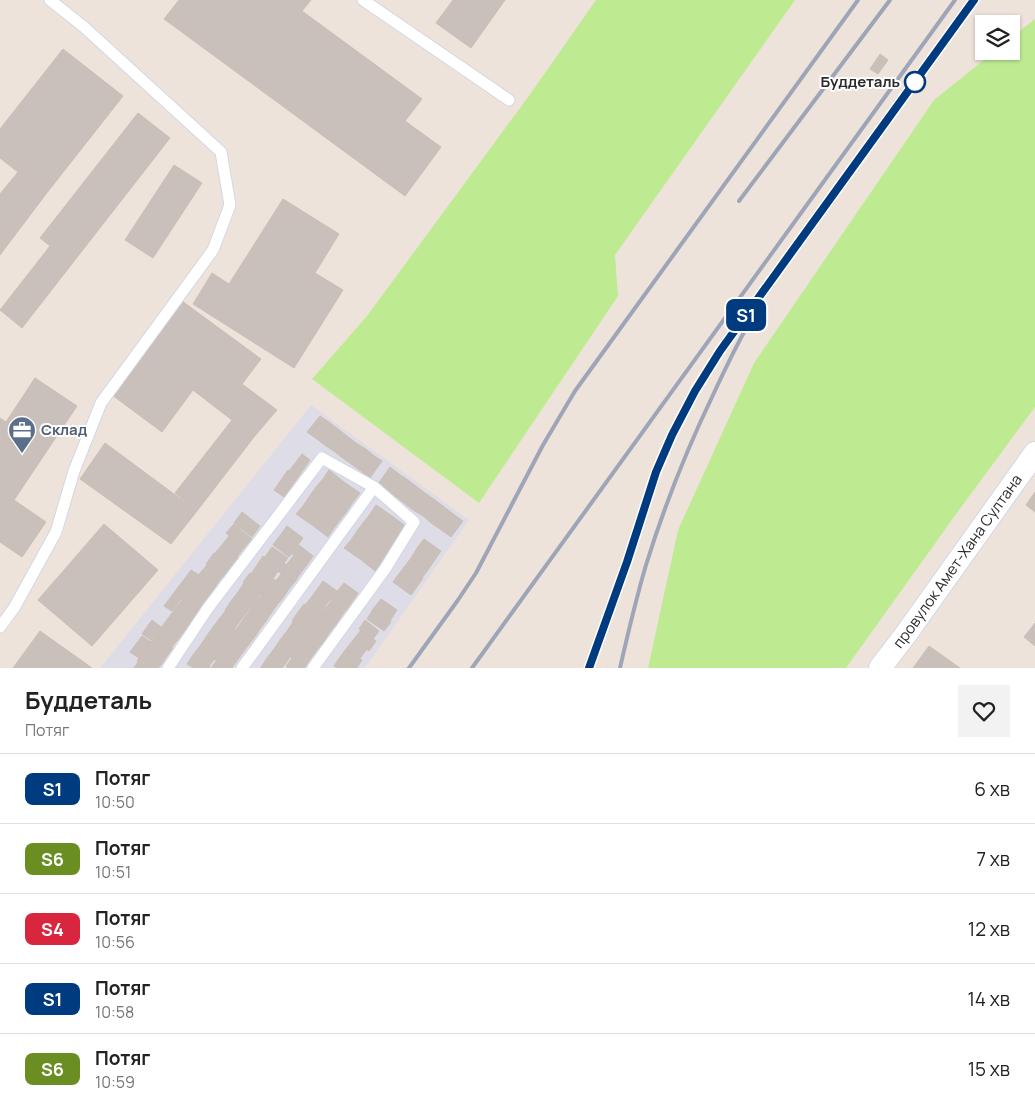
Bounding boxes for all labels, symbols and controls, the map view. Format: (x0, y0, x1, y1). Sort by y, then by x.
map controls (975, 15, 1020, 60)
button: layers (975, 15, 1020, 60)
place label: Буддеталь (821, 71, 900, 92)
marker: Буддеталь (904, 71, 926, 93)
line badge: S1 (724, 299, 768, 331)
text: S1 (736, 303, 756, 327)
office icon: Склад (7, 415, 37, 454)
place label: Склад (41, 419, 88, 440)
street label: провулок Амет-Хана Султана (888, 470, 1027, 652)
text: Буддеталь (25, 683, 152, 716)
button: heart (958, 685, 1010, 737)
text: Потяг (25, 719, 69, 741)
text: Потяг (95, 765, 150, 791)
text: 6 хв (974, 776, 1010, 802)
text: S1 (43, 777, 62, 801)
text: 10:50 (95, 791, 135, 813)
text: Потяг (95, 835, 150, 861)
text: 7 хв (976, 846, 1010, 872)
text: S6 (41, 847, 64, 871)
text: 10:51 (95, 861, 131, 883)
text: Потяг (95, 905, 150, 931)
text: 12 хв (968, 916, 1010, 942)
text: S4 (41, 917, 64, 941)
text: 10:56 (95, 931, 135, 953)
text: Потяг (95, 975, 150, 1001)
text: 14 хв (967, 986, 1010, 1012)
text: S1 (43, 987, 62, 1011)
text: 10:58 (95, 1001, 134, 1023)
text: Потяг (95, 1045, 150, 1071)
text: 15 хв (968, 1056, 1010, 1082)
text: S6 (41, 1057, 64, 1081)
text: 10:59 (95, 1071, 135, 1093)

